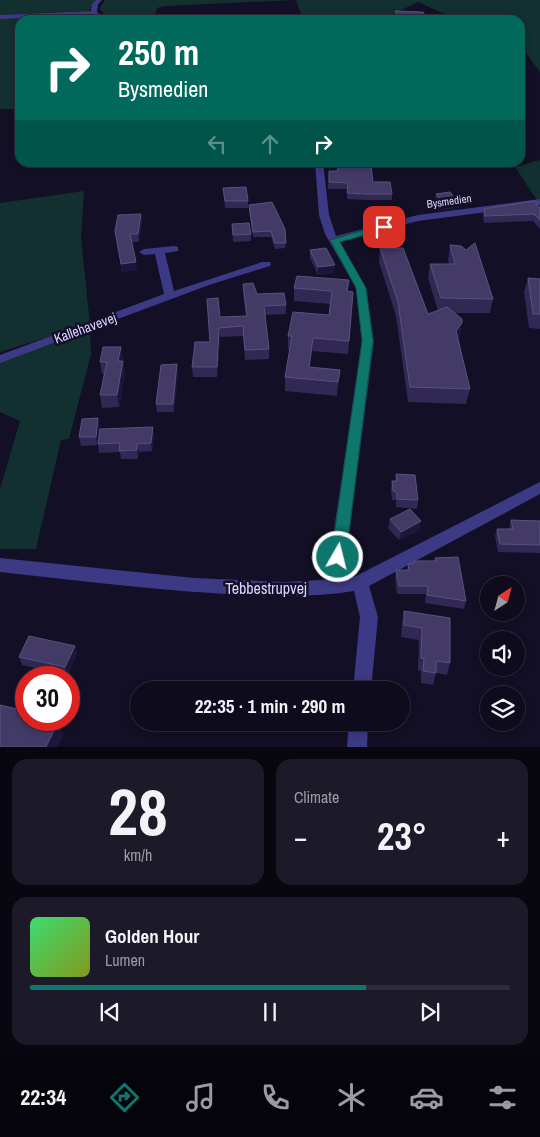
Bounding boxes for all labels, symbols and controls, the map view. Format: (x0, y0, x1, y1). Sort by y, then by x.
text: 250 m (118, 29, 199, 76)
icon: right (35, 35, 100, 100)
text: Bysmedien (118, 74, 208, 104)
icon: left (203, 130, 231, 158)
icon: ahead (256, 130, 284, 158)
icon: right (309, 130, 337, 158)
street label: Bysmedien (426, 191, 472, 211)
pin (363, 206, 405, 248)
icon: arrive (370, 213, 398, 241)
street label: Kallehavevej (51, 308, 119, 348)
position arrow (311, 530, 363, 582)
north arrow (480, 576, 525, 621)
map controls (480, 576, 525, 731)
street label: Tebbestrupvej (225, 577, 307, 599)
button: sound (480, 631, 525, 676)
speed limit sign: 30 (15, 666, 80, 731)
button: layers (480, 686, 525, 731)
text: 22:35 · 1 min · 290 m (195, 693, 345, 719)
text: 28 (108, 768, 168, 855)
text: Climate (294, 786, 339, 808)
text: 23° (377, 811, 427, 862)
text: − (294, 818, 307, 856)
text: + (497, 818, 510, 856)
text: km/h (124, 844, 152, 866)
text: Golden Hour (105, 923, 199, 949)
text: Lumen (105, 949, 145, 971)
icon: previous (96, 998, 124, 1026)
icon: pause (256, 998, 284, 1026)
icon: next (416, 998, 444, 1026)
icon: directions (107, 1080, 142, 1115)
icon: music (183, 1080, 218, 1115)
icon: phone (258, 1080, 293, 1115)
icon: climate (334, 1080, 369, 1115)
icon: car (409, 1080, 444, 1115)
icon: filters (485, 1080, 520, 1115)
text: 22:34 (20, 1082, 66, 1112)

